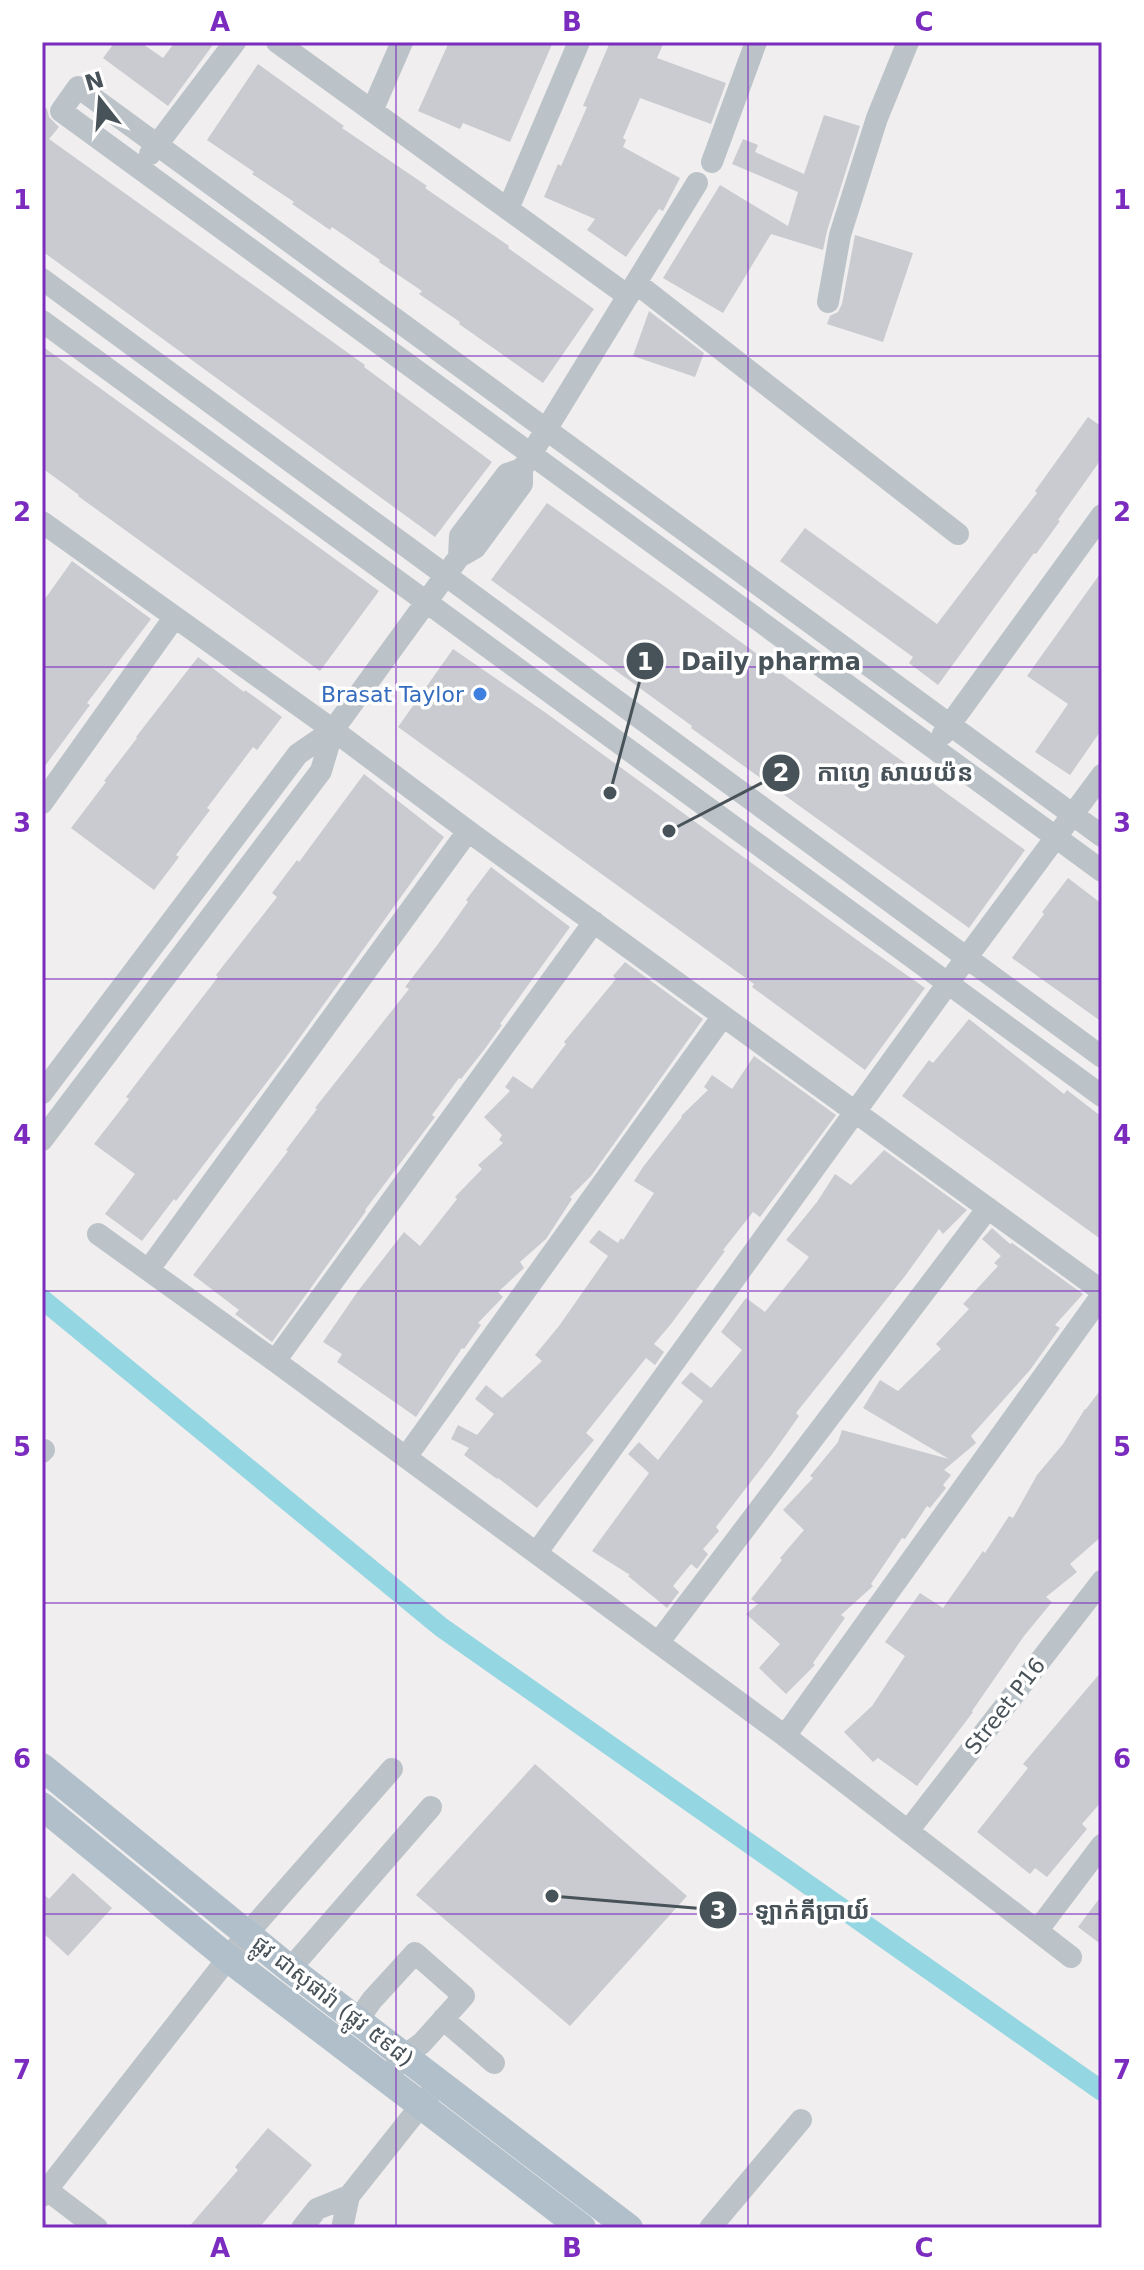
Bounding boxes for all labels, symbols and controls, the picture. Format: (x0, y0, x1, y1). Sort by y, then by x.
text: A (210, 7, 230, 37)
text: B (562, 7, 582, 37)
text: C (914, 7, 934, 37)
north arrow (60, 60, 140, 140)
text: N (82, 67, 107, 96)
text: 1 (13, 185, 31, 215)
text: 1 (1113, 185, 1131, 215)
text: 2 (13, 497, 31, 527)
text: 2 (1113, 497, 1131, 527)
callout: Daily pharma (625, 637, 877, 685)
text: 1 (637, 648, 653, 676)
text: Daily pharma (681, 648, 861, 676)
place label: Brasat Taylor (321, 682, 465, 707)
marker: Brasat Taylor (471, 685, 489, 703)
callout: កាហ្វេ សាយយ៉ន (761, 749, 989, 797)
text: 2 (773, 759, 789, 787)
text: កាហ្វេ សាយយ៉ន (817, 759, 973, 788)
text: 3 (13, 808, 31, 838)
text: 3 (1113, 808, 1131, 838)
text: 4 (13, 1120, 31, 1150)
text: 4 (1113, 1120, 1131, 1150)
text: 5 (13, 1432, 31, 1462)
text: 5 (1113, 1432, 1131, 1462)
street label: Street P16 (960, 1653, 1050, 1759)
text: 6 (13, 1744, 31, 1774)
text: 6 (1113, 1744, 1131, 1774)
callout: ឡាក់គីប្រាយ៍ (698, 1886, 885, 1934)
text: 3 (710, 1897, 726, 1925)
text: ឡាក់គីប្រាយ៍ (754, 1897, 870, 1925)
street label: ផ្លូវ ជាសុផារ៉ា (ផ្លូវ ៥៩៨) (243, 1931, 418, 2077)
text: 7 (13, 2055, 31, 2085)
text: 7 (1113, 2055, 1131, 2085)
text: A (210, 2233, 230, 2263)
text: B (562, 2233, 582, 2263)
text: C (914, 2233, 934, 2263)

